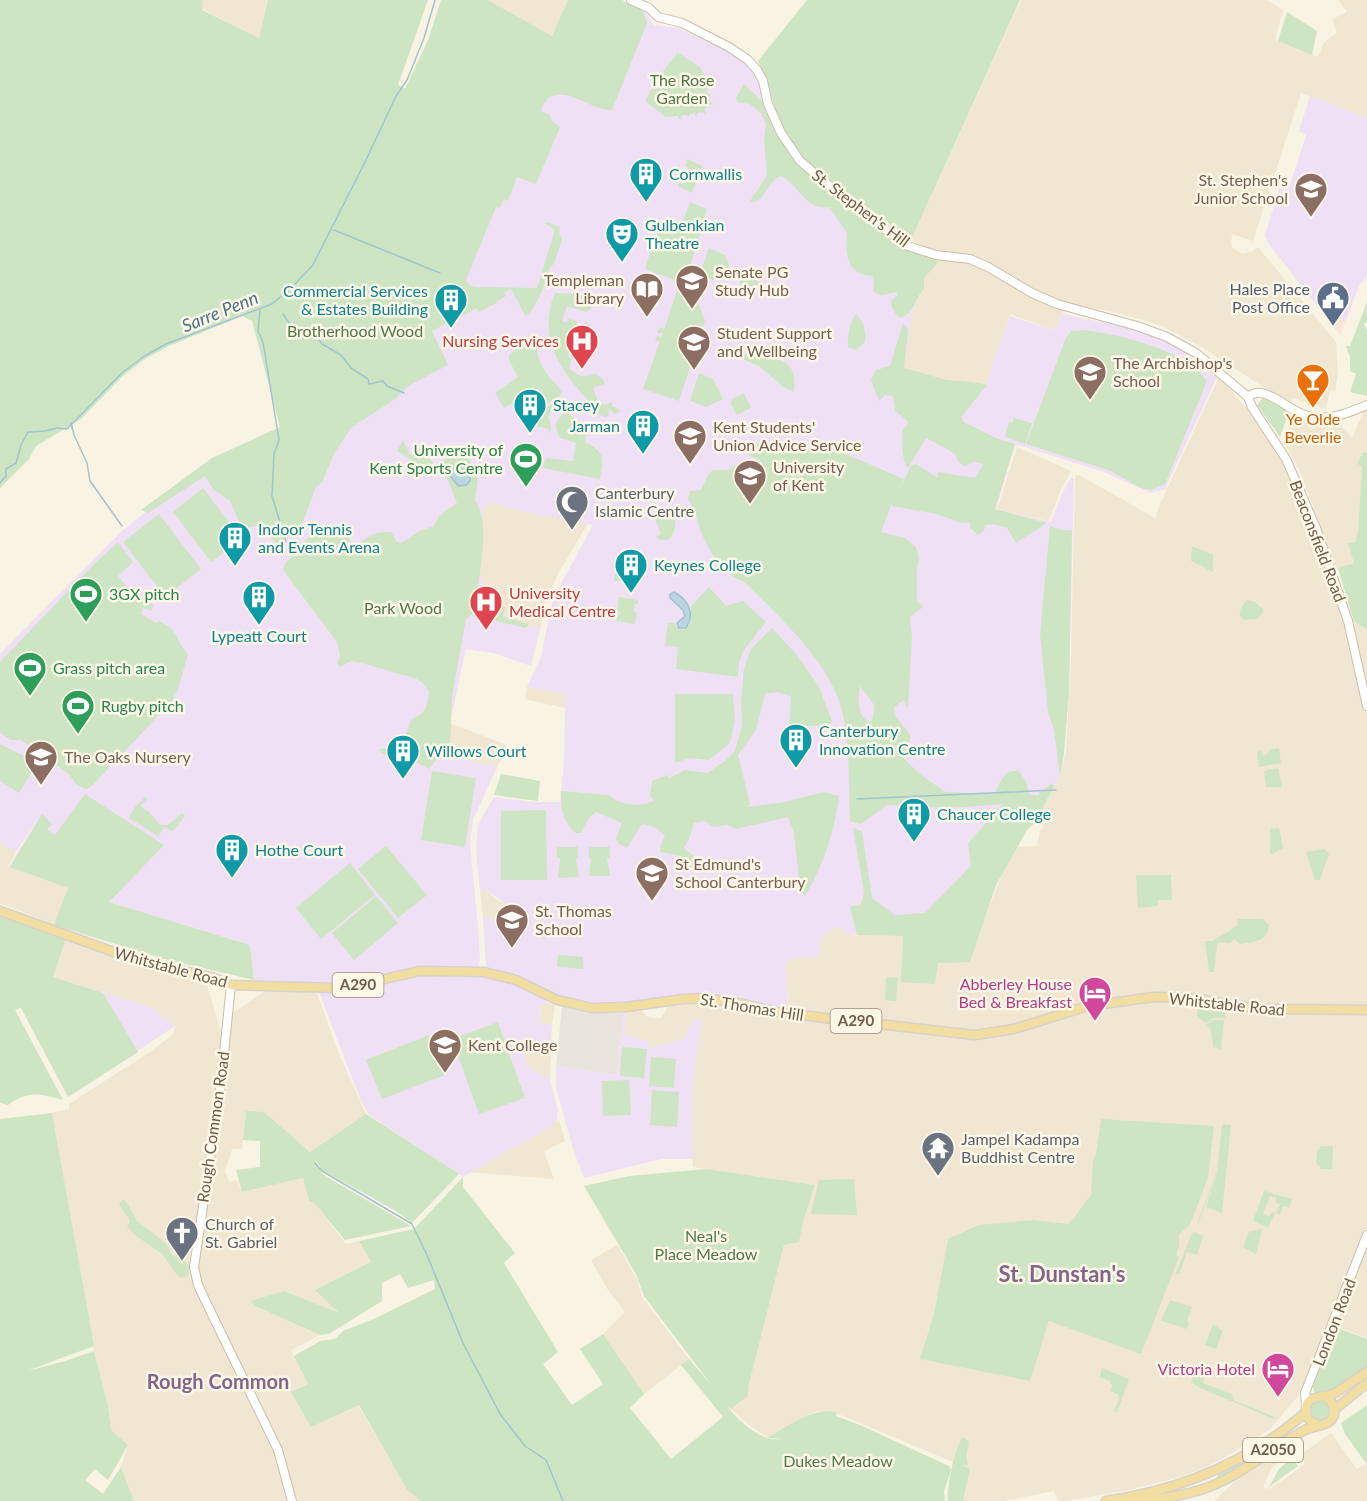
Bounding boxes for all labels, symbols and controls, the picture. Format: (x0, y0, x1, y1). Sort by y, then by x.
park label: The Rose Garden (650, 70, 714, 107)
building icon: Cornwallis (628, 156, 664, 203)
place label: Cornwallis (669, 164, 742, 183)
street label: St. Stephen's Hill (809, 165, 914, 250)
place label: St. Stephen's Junior School (1194, 170, 1288, 207)
school or university icon: St. Stephen's Junior School (1293, 171, 1329, 218)
place label: Gulbenkian Theatre (645, 215, 724, 252)
theatre icon: Gulbenkian Theatre (604, 216, 640, 263)
place label: Senate PG Study Hub (715, 262, 789, 299)
school or university icon: Senate PG Study Hub (674, 263, 710, 310)
place label: Templeman Library (544, 270, 625, 307)
library icon: Templeman Library (629, 271, 665, 318)
place label: Hales Place Post Office (1230, 279, 1310, 316)
public building icon: Hales Place Post Office (1315, 280, 1351, 327)
place label: Commercial Services & Estates Building (283, 281, 428, 318)
building icon: Commercial Services & Estates Building (433, 282, 469, 329)
water label: Sarre Penn (178, 286, 261, 336)
park label: Brotherhood Wood (287, 321, 423, 340)
hospital icon: Nursing Services (564, 323, 600, 370)
place label: Student Support and Wellbeing (717, 323, 832, 360)
school or university icon: Student Support and Wellbeing (676, 324, 712, 371)
place label: Nursing Services (442, 331, 559, 350)
place label: The Archbishop's School (1113, 353, 1233, 390)
school or university icon: The Archbishop's School (1072, 354, 1108, 401)
bar icon: Ye Olde Beverlie (1295, 362, 1331, 409)
building icon: Stacey (512, 387, 548, 434)
place label: Stacey (553, 395, 600, 414)
building icon: Jarman (625, 408, 661, 455)
place label: Ye Olde Beverlie (1285, 409, 1341, 446)
place label: Jarman (570, 416, 620, 435)
place label: Kent Students' Union Advice Service (713, 417, 862, 454)
school or university icon: Kent Students' Union Advice Service (672, 418, 708, 465)
place label: University of Kent Sports Centre (369, 440, 503, 477)
sports icon: University of Kent Sports Centre (508, 441, 544, 488)
place label: University of Kent (773, 457, 845, 494)
school or university icon: University of Kent (732, 458, 768, 505)
street label: Beaconsfield Road (1286, 477, 1350, 604)
place label: Canterbury Islamic Centre (595, 483, 694, 520)
mosque icon: Canterbury Islamic Centre (554, 484, 590, 531)
place label: Indoor Tennis and Events Arena (258, 519, 380, 556)
building icon: Indoor Tennis and Events Arena (217, 520, 253, 567)
building icon: Keynes College (613, 547, 649, 594)
place label: Keynes College (654, 555, 761, 574)
sports icon: 3GX pitch (68, 576, 104, 623)
building icon: Lypeatt Court (241, 579, 277, 626)
place label: University Medical Centre (509, 583, 616, 620)
place label: 3GX pitch (109, 584, 180, 603)
hospital icon: University Medical Centre (468, 584, 504, 631)
park label: Park Wood (364, 598, 442, 617)
place label: Lypeatt Court (211, 626, 307, 645)
sports icon: Grass pitch area (12, 650, 48, 697)
place label: Grass pitch area (53, 658, 165, 677)
sports icon: Rugby pitch (60, 688, 96, 735)
place label: Rugby pitch (101, 696, 184, 715)
place label: Canterbury Innovation Centre (819, 721, 945, 758)
building icon: Canterbury Innovation Centre (778, 722, 814, 769)
building icon: Willows Court (385, 733, 421, 780)
school or university icon: The Oaks Nursery (23, 739, 59, 786)
place label: Willows Court (426, 741, 527, 760)
place label: The Oaks Nursery (64, 747, 191, 766)
building icon: Chaucer College (896, 796, 932, 843)
place label: Chaucer College (937, 804, 1051, 823)
building icon: Hothe Court (214, 832, 250, 879)
place label: Hothe Court (255, 840, 343, 859)
place label: St Edmund's School Canterbury (675, 854, 806, 891)
school or university icon: St Edmund's School Canterbury (634, 855, 670, 902)
place label: St. Thomas School (535, 901, 612, 938)
school or university icon: St. Thomas School (494, 902, 530, 949)
street label: Whitstable Road (112, 942, 230, 991)
road number: A290 (332, 973, 384, 997)
place label: Abberley House Bed & Breakfast (958, 974, 1072, 1011)
hotel icon: Abberley House Bed & Breakfast (1077, 975, 1113, 1022)
street label: Whitstable Road (1168, 988, 1286, 1019)
street label: St. Thomas Hill (699, 989, 805, 1024)
road number: A290 (830, 1009, 882, 1033)
school or university icon: Kent College (427, 1027, 463, 1074)
place label: Kent College (468, 1035, 557, 1054)
street label: Rough Common Road (192, 1050, 233, 1204)
place label: Jampel Kadampa Buddhist Centre (961, 1129, 1079, 1166)
temple icon: Jampel Kadampa Buddhist Centre (920, 1130, 956, 1177)
place label: Church of St. Gabriel (205, 1214, 277, 1251)
church icon: Church of St. Gabriel (164, 1215, 200, 1262)
park label: Neal's Place Meadow (655, 1226, 758, 1263)
district label: St. Dunstan's (999, 1260, 1125, 1287)
street label: London Road (1308, 1275, 1359, 1368)
hotel icon: Victoria Hotel (1260, 1351, 1296, 1398)
place label: Victoria Hotel (1157, 1359, 1255, 1378)
district label: Rough Common (147, 1369, 289, 1393)
road number: A2050 (1243, 1438, 1303, 1462)
park label: Dukes Meadow (783, 1451, 893, 1470)

